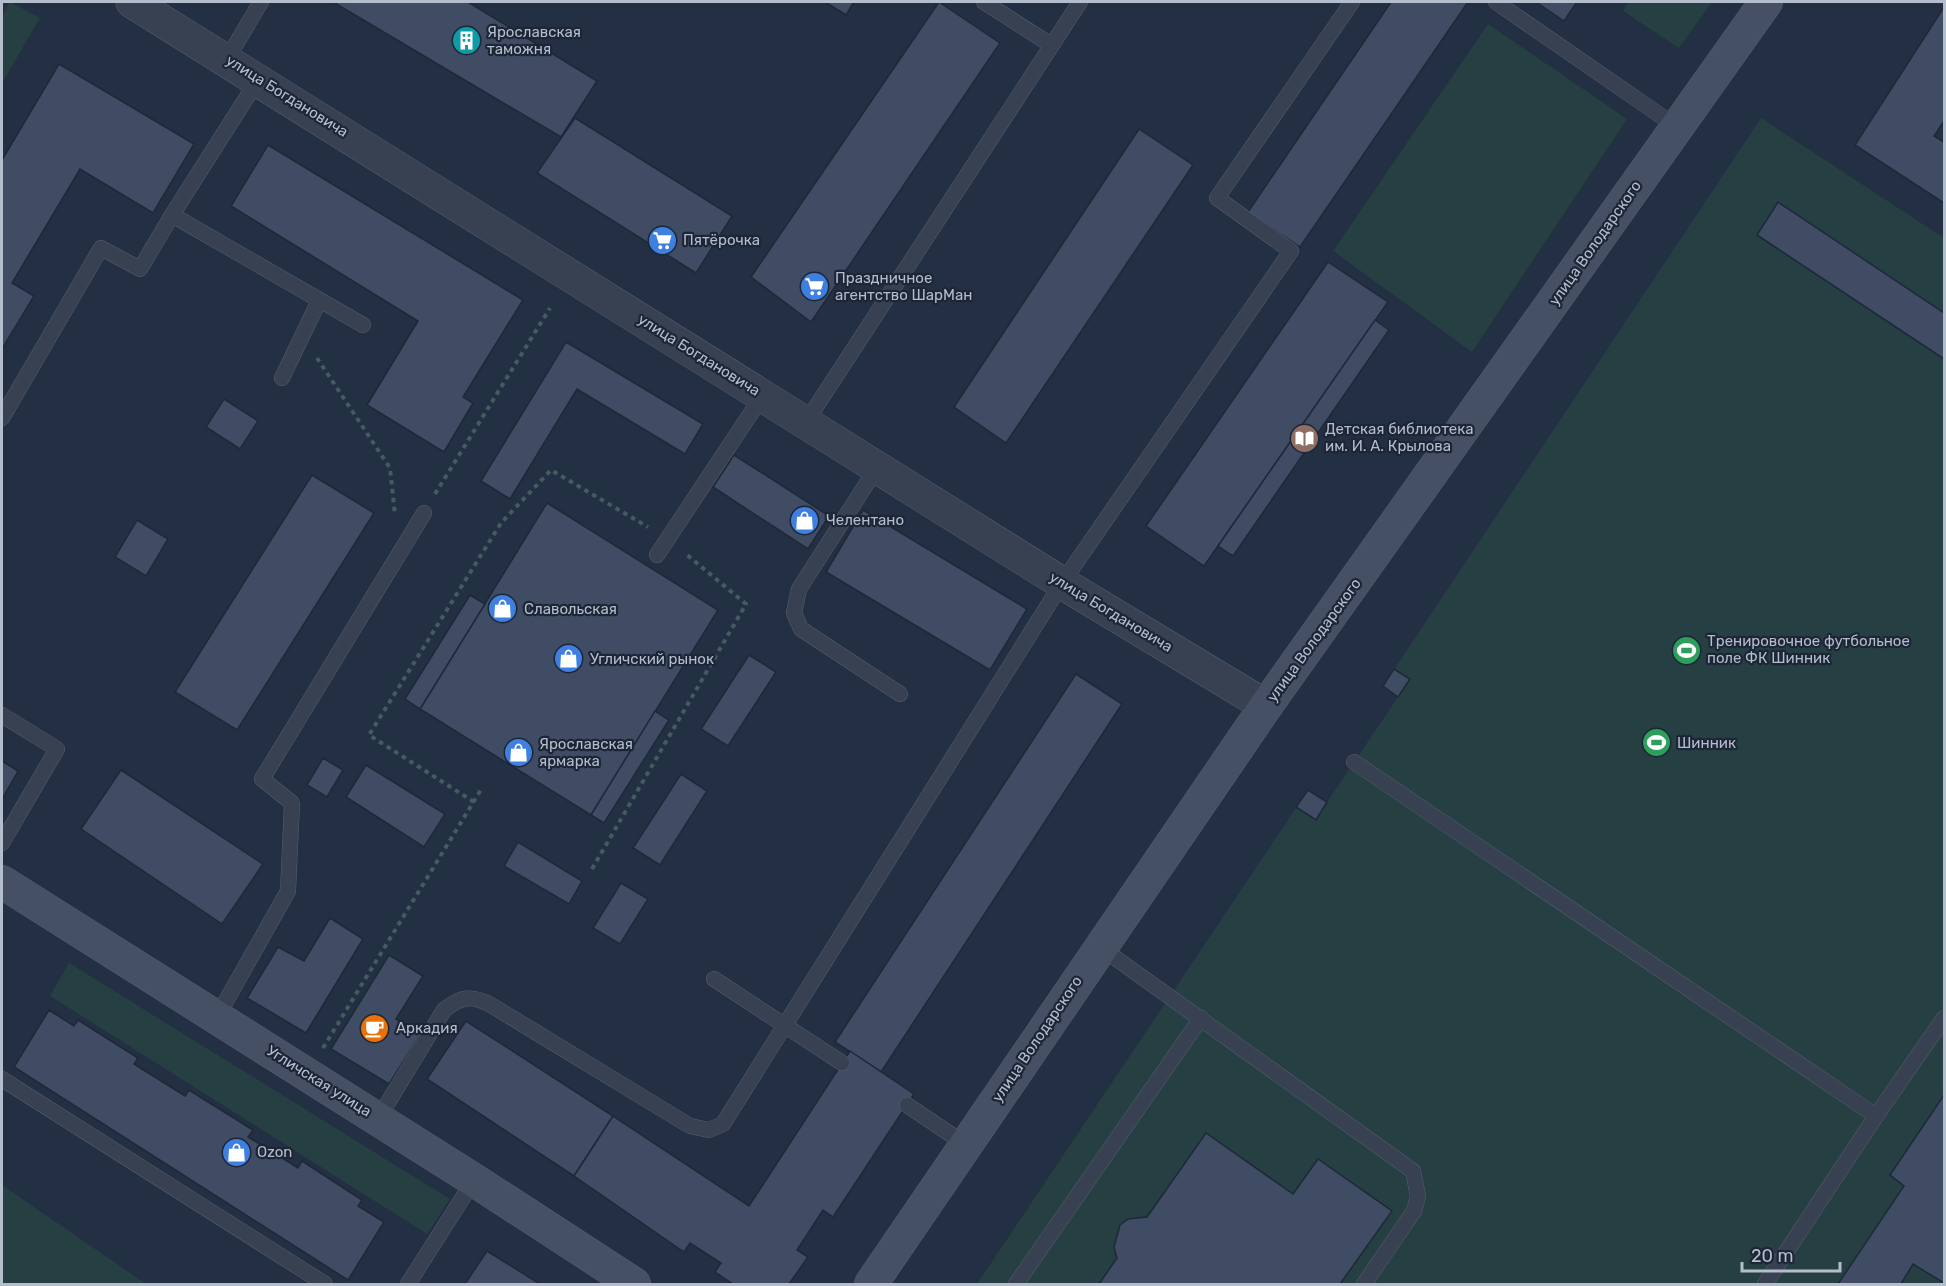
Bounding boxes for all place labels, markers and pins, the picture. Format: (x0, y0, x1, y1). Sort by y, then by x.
place label: Ярославская таможня (487, 23, 581, 58)
building icon: Ярославская таможня (450, 25, 482, 57)
supermarket icon: Пятёрочка (646, 224, 678, 256)
place label: Пятёрочка (683, 231, 760, 249)
place label: Праздничное агентство ШарМан (835, 269, 972, 304)
supermarket icon: Праздничное агентство ШарМан (798, 271, 830, 303)
place label: Детская библиотека им. И. А. Крылова (1325, 420, 1474, 455)
library icon: Детская библиотека им. И. А. Крылова (1288, 422, 1320, 454)
shop icon: Челентано (789, 504, 821, 536)
place label: Челентано (826, 511, 904, 529)
shop icon: Славольская (487, 593, 519, 625)
place label: Славольская (524, 600, 617, 618)
place label: Тренировочное футбольное поле ФК Шинник (1707, 632, 1910, 667)
sports icon: Тренировочное футбольное поле ФК Шинник (1670, 634, 1702, 666)
shop icon: Угличский рынок (553, 643, 585, 675)
place label: Угличский рынок (590, 650, 714, 668)
sports icon: Шинник (1640, 727, 1672, 759)
place label: Шинник (1677, 734, 1736, 752)
place label: Ярославская ярмарка (539, 735, 633, 770)
shop icon: Ярославская ярмарка (502, 737, 534, 769)
cafe icon: Аркадия (359, 1012, 391, 1044)
place label: Аркадия (396, 1019, 458, 1037)
shop icon: Ozon (220, 1136, 252, 1168)
place label: Ozon (257, 1143, 292, 1161)

